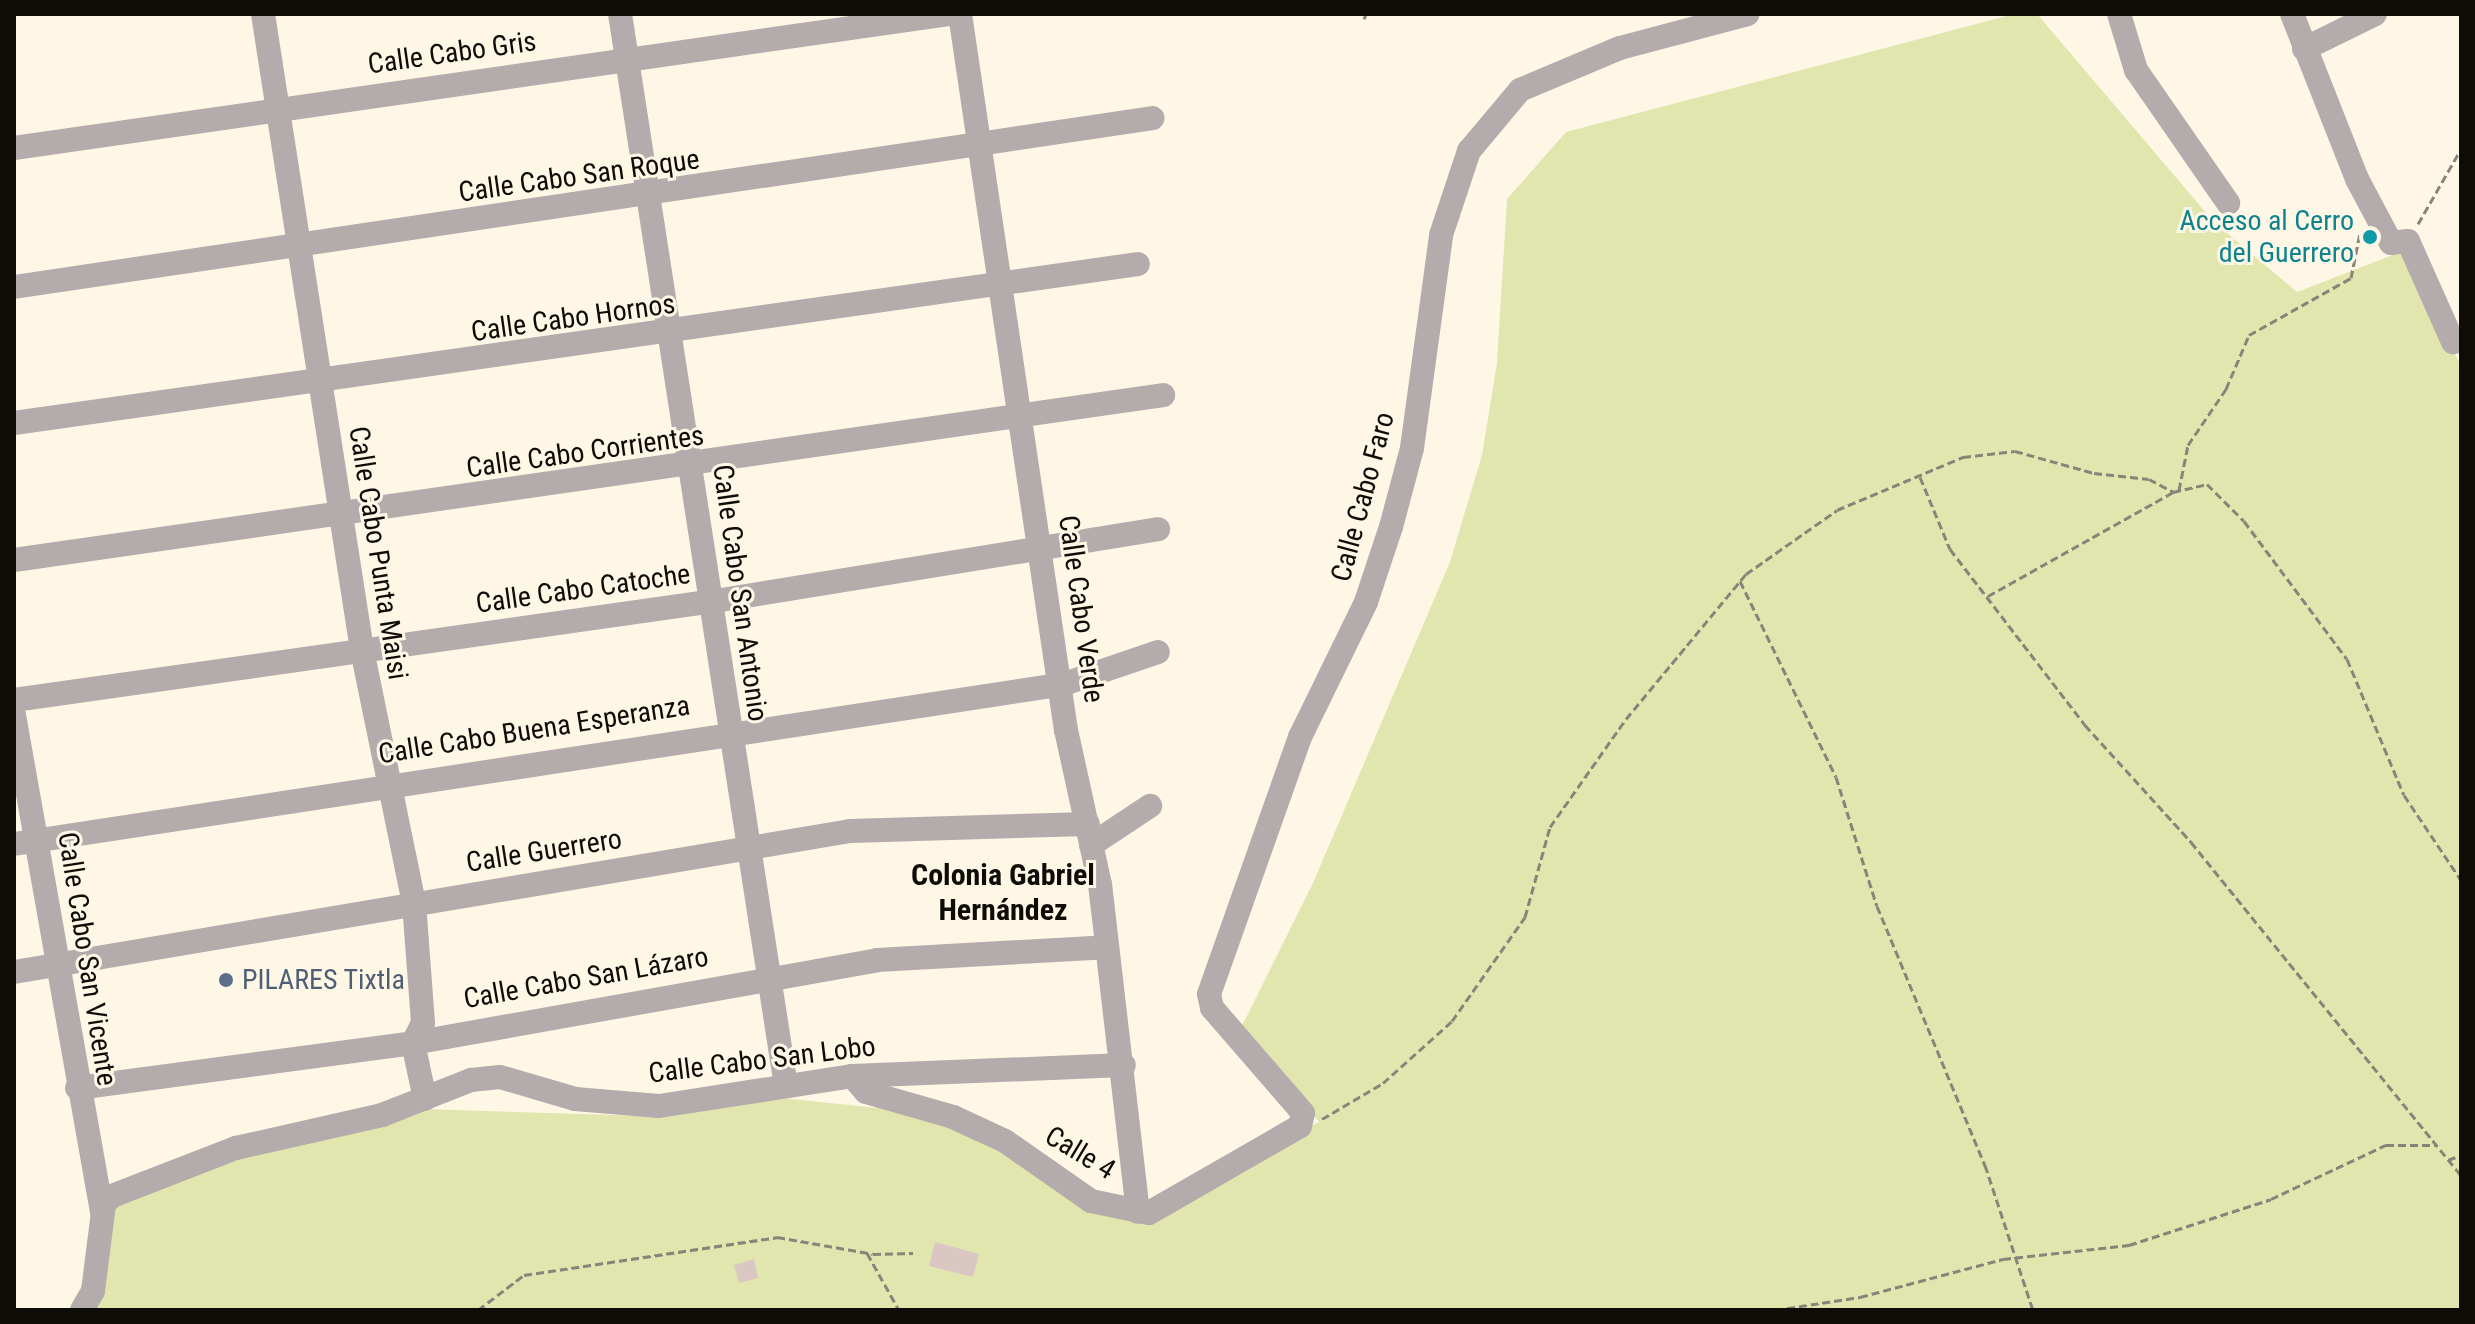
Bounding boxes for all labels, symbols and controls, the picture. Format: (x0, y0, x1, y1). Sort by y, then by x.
street label: Calle Cabo Gris (366, 25, 538, 81)
street label: Calle Cabo San Roque (456, 142, 702, 210)
place label: Acceso al Cerro del Guerrero (2180, 204, 2354, 270)
marker: Acceso al Cerro del Guerrero (2361, 228, 2379, 246)
street label: Calle Cabo Hornos (469, 287, 677, 349)
street label: Calle Cabo Faro (1324, 409, 1402, 585)
street label: Calle Cabo Corrientes (464, 419, 706, 485)
street label: Calle Cabo Punta Maisi (341, 424, 415, 682)
street label: Calle Cabo San Antonio (705, 462, 775, 724)
street label: Calle Cabo Verde (1051, 513, 1111, 705)
street label: Calle Cabo Catoche (474, 557, 692, 621)
street label: Calle Cabo Buena Esperanza (376, 689, 692, 771)
street label: Calle Guerrero (464, 822, 624, 880)
street label: Calle Cabo San Vicente (50, 830, 124, 1088)
district label: Colonia Gabriel Hernández (911, 857, 1095, 928)
street label: Calle Cabo San Lázaro (461, 940, 711, 1016)
place label: PILARES Tixtla (242, 963, 405, 997)
marker: PILARES Tixtla (217, 971, 235, 989)
street label: Calle Cabo San Lobo (647, 1029, 877, 1091)
street label: Calle 4 (1039, 1119, 1121, 1187)

